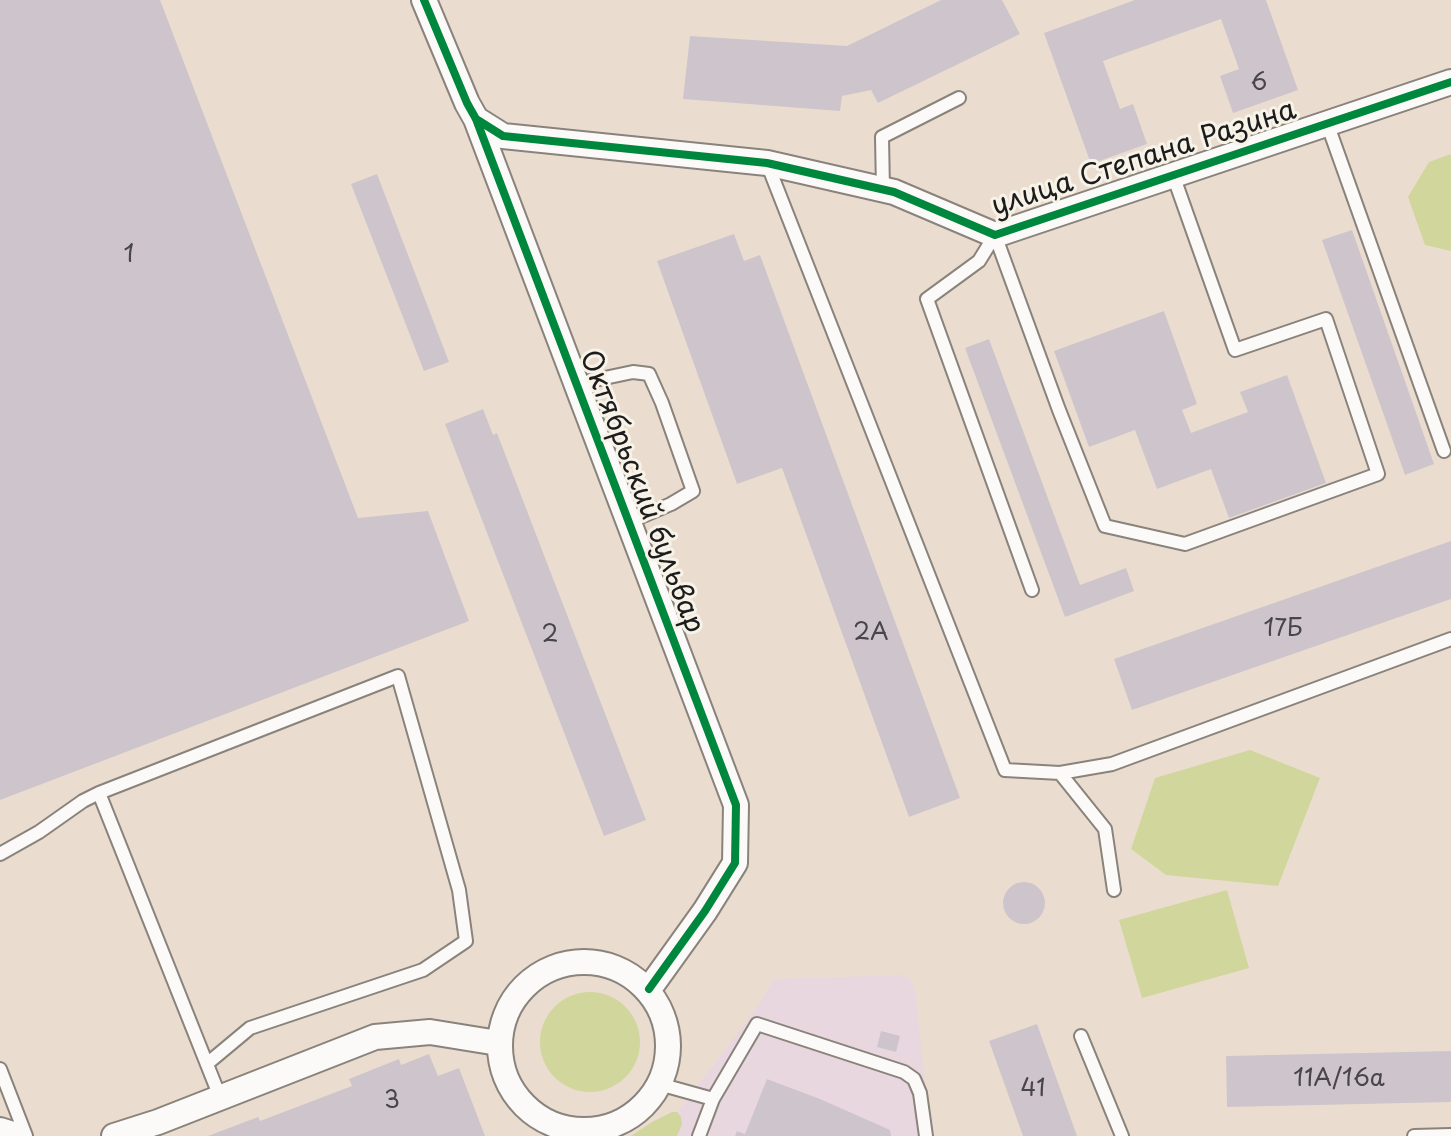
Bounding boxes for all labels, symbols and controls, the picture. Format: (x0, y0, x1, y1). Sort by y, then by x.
house number: 6 (1251, 69, 1267, 97)
street label: улица Степана Разина (987, 94, 1301, 224)
house number: 1 (124, 241, 134, 269)
street label: Октябрьский бульвар (572, 346, 710, 638)
house number: 17Б (1263, 615, 1303, 643)
house number: 2А (853, 619, 889, 647)
house number: 2 (542, 621, 558, 649)
house number: 11А/16а (1293, 1065, 1385, 1093)
house number: 41 (1020, 1075, 1046, 1103)
house number: 3 (384, 1087, 400, 1115)

